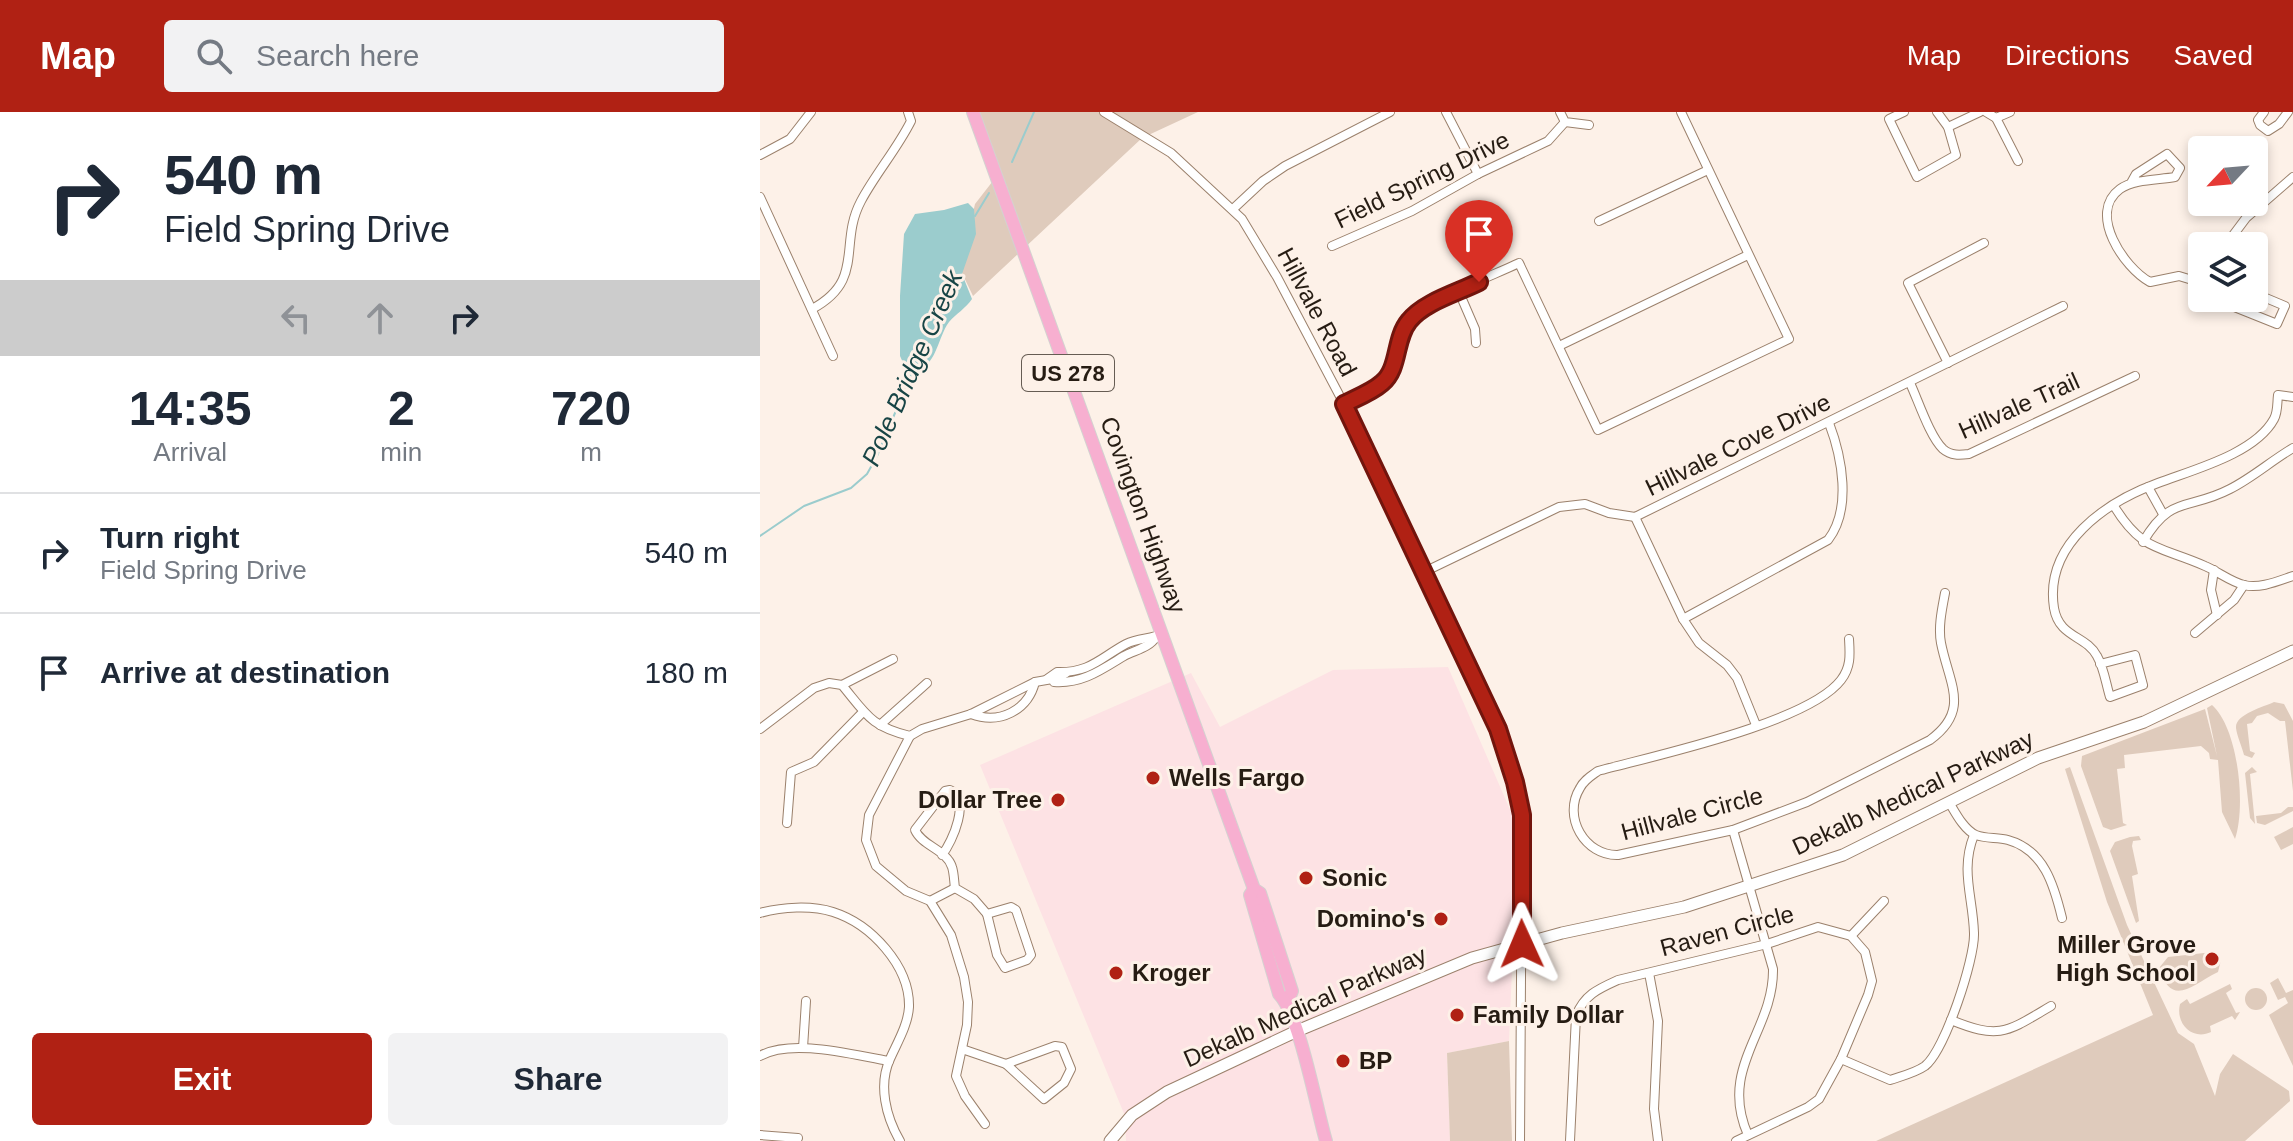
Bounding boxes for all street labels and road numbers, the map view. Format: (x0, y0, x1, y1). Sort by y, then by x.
street label: Field Spring Drive (1330, 126, 1513, 233)
street label: Hillvale Road (1272, 243, 1363, 381)
road number: US 278 (1022, 355, 1114, 391)
street label: Hillvale Trail (1954, 367, 2083, 444)
street label: Hillvale Cove Drive (1641, 388, 1835, 501)
street label: Covington Highway (1095, 413, 1192, 617)
street label: Dekalb Medical Parkway (1788, 725, 2038, 860)
street label: Hillvale Circle (1618, 782, 1766, 845)
street label: Raven Circle (1657, 900, 1797, 961)
street label: Dekalb Medical Parkway (1179, 941, 1430, 1072)

